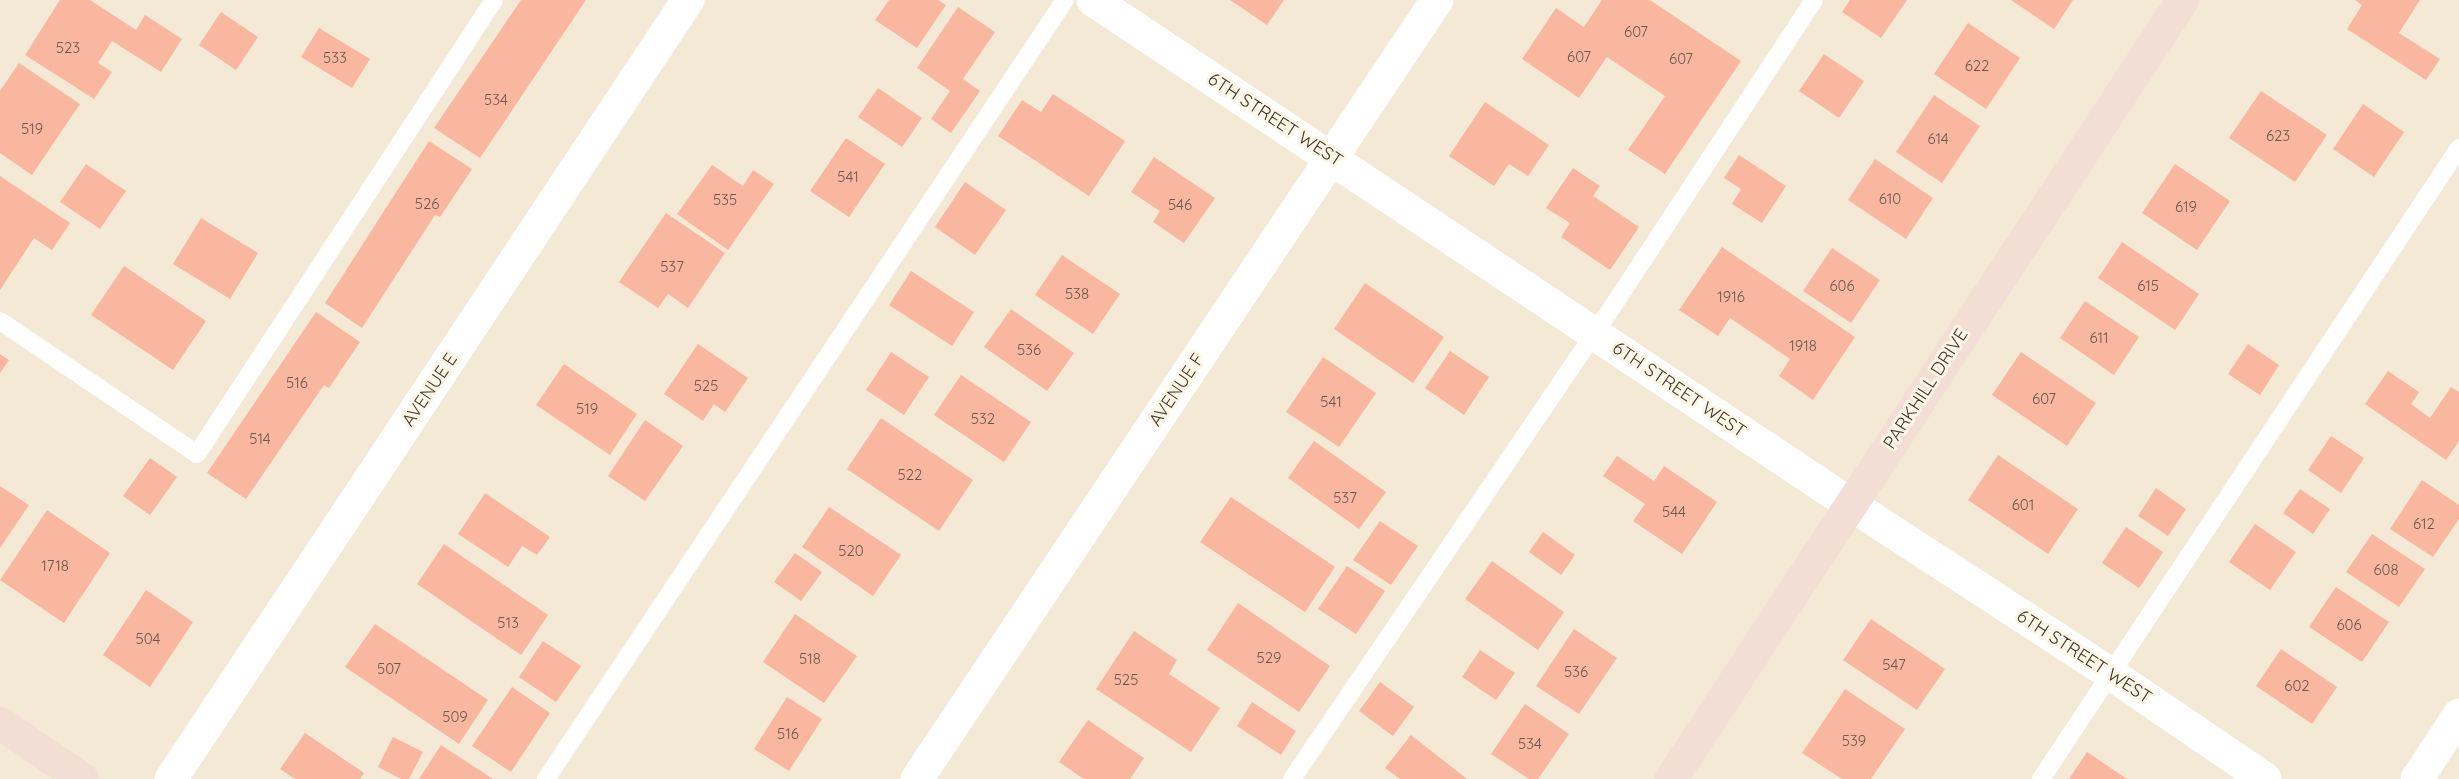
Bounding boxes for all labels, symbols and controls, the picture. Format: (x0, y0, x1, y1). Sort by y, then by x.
house number: 607 (1624, 23, 1648, 41)
house number: 523 (56, 39, 80, 57)
house number: 607 (1567, 48, 1591, 66)
house number: 533 (323, 49, 347, 67)
house number: 607 (1669, 50, 1693, 68)
house number: 622 (1965, 57, 1989, 75)
street label: 6TH STREET WEST (1204, 68, 1346, 172)
house number: 534 (484, 91, 508, 109)
house number: 519 (21, 120, 43, 138)
house number: 623 (2266, 127, 2290, 145)
house number: 614 (1927, 130, 1949, 148)
house number: 541 (837, 168, 859, 186)
house number: 610 (1879, 190, 1901, 208)
house number: 535 (713, 191, 737, 209)
house number: 526 (415, 195, 439, 213)
house number: 546 (1168, 196, 1192, 214)
house number: 619 (2175, 198, 2197, 216)
house number: 537 (660, 258, 684, 276)
house number: 606 (1829, 277, 1855, 295)
house number: 615 (2137, 277, 2159, 295)
house number: 538 (1065, 285, 1089, 303)
house number: 1916 (1717, 288, 1745, 306)
street label: PARKHILL DRIVE (1879, 325, 1973, 453)
house number: 611 (2089, 329, 2109, 347)
street label: 6TH STREET WEST (1608, 337, 1750, 443)
house number: 1918 (1789, 337, 1817, 355)
house number: 536 (1017, 341, 1041, 359)
street label: AVENUE E (398, 349, 462, 431)
street label: AVENUE F (1145, 349, 1209, 431)
house number: 516 (286, 374, 308, 392)
house number: 525 (694, 377, 718, 395)
house number: 607 (2032, 390, 2056, 408)
house number: 541 (1320, 393, 1342, 411)
house number: 519 (576, 400, 598, 418)
house number: 532 (971, 410, 995, 428)
house number: 514 (249, 430, 271, 448)
house number: 522 (898, 466, 922, 484)
house number: 537 (1333, 489, 1357, 507)
house number: 601 (2012, 496, 2034, 514)
house number: 544 (1662, 503, 1686, 521)
house number: 612 (2413, 515, 2435, 533)
house number: 520 (838, 542, 864, 560)
house number: 1718 (41, 557, 69, 575)
house number: 608 (2373, 561, 2399, 579)
street label: 6TH STREET WEST (2013, 605, 2155, 709)
house number: 513 (497, 614, 519, 632)
house number: 606 (2336, 616, 2362, 634)
house number: 504 (135, 630, 161, 648)
house number: 529 (1257, 649, 1281, 667)
house number: 518 (799, 650, 821, 668)
house number: 547 (1882, 656, 1906, 674)
house number: 507 (377, 660, 401, 678)
house number: 536 (1564, 663, 1588, 681)
house number: 525 (1114, 671, 1138, 689)
house number: 602 (2284, 677, 2310, 695)
house number: 509 (442, 708, 468, 726)
house number: 516 (777, 725, 799, 743)
house number: 539 (1842, 732, 1866, 750)
house number: 534 (1518, 735, 1542, 753)

